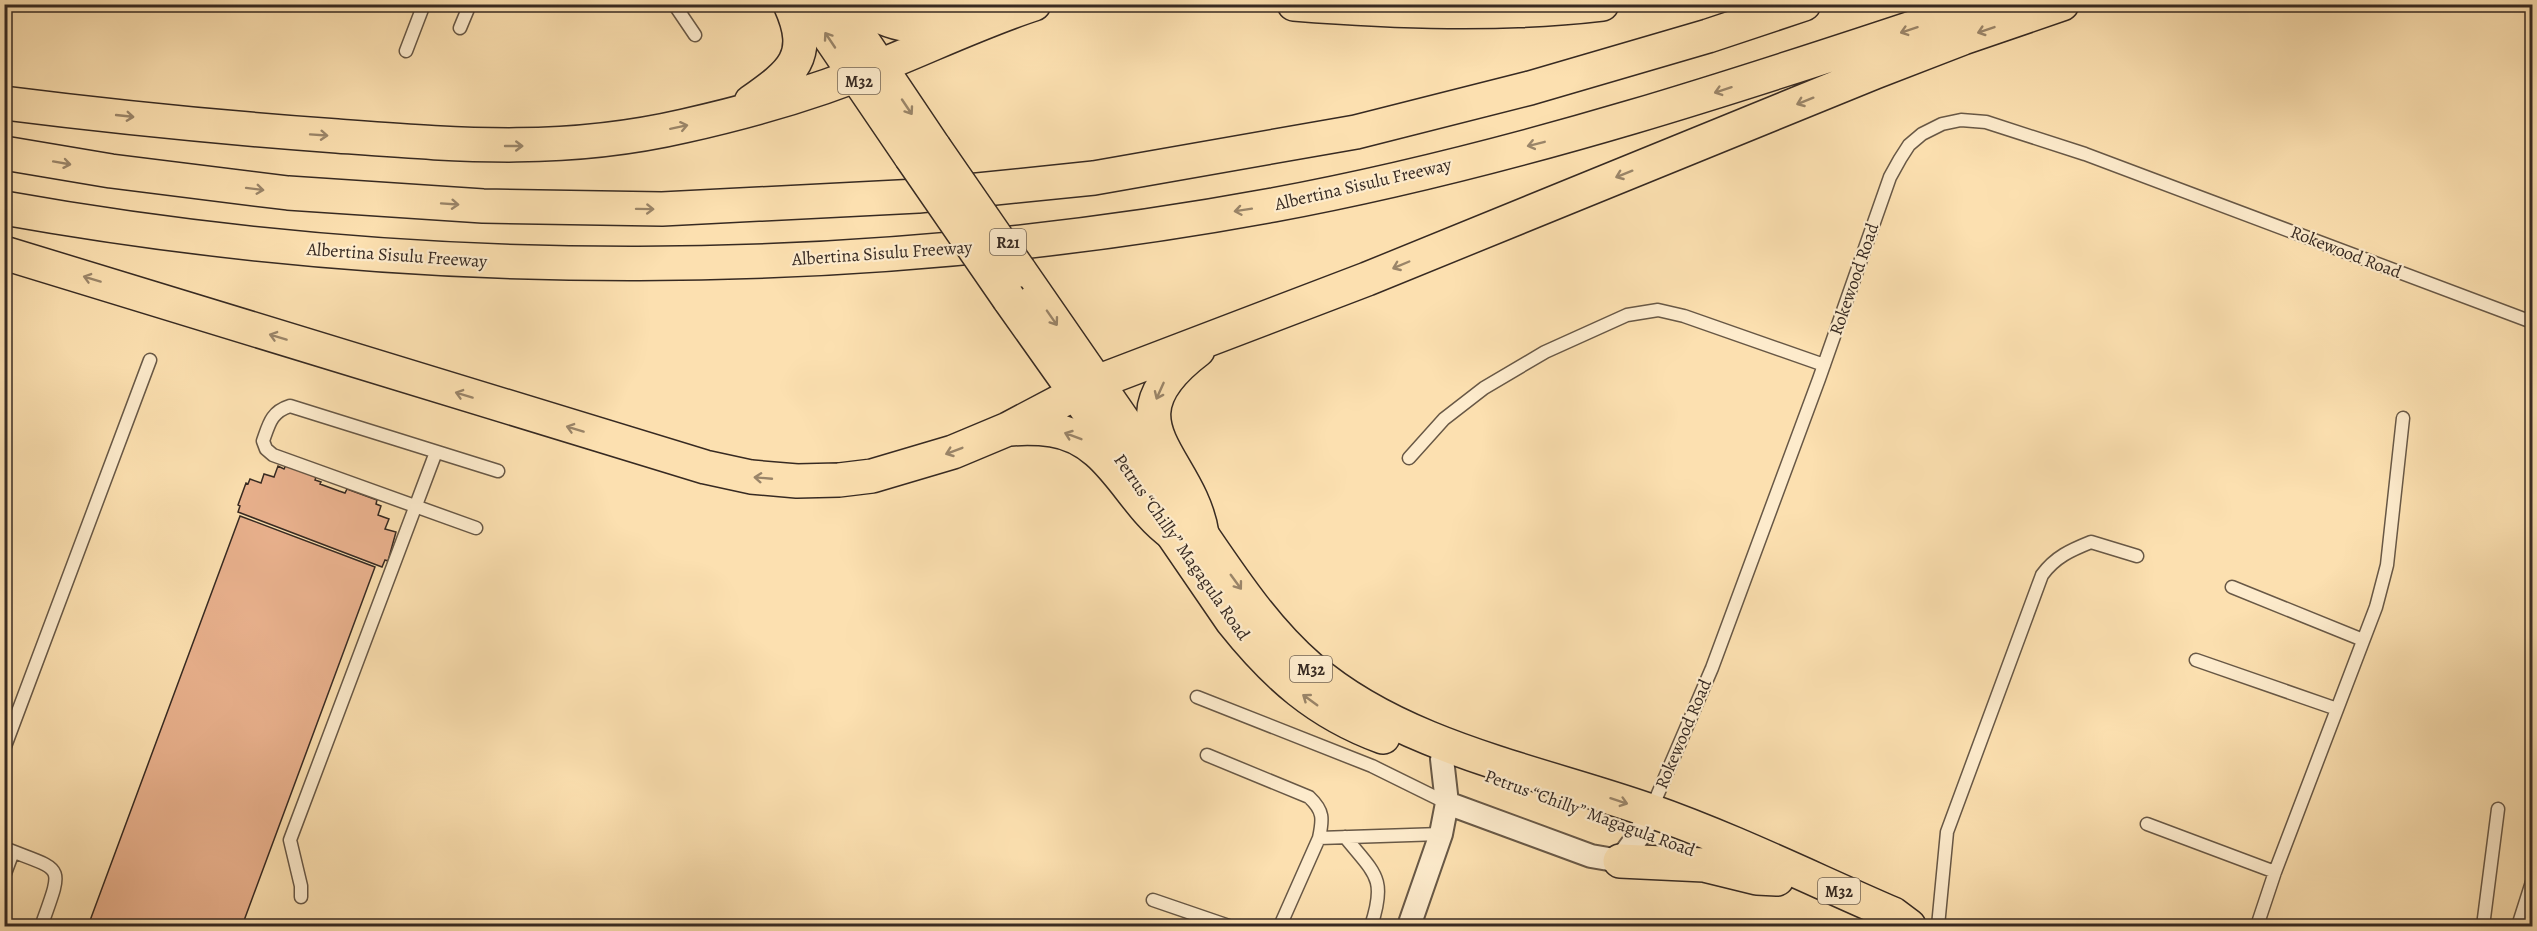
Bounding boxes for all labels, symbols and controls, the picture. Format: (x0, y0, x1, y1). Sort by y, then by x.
one-way arrow (1900, 25, 1919, 36)
one-way arrow (1977, 25, 1996, 36)
one-way arrow (824, 31, 837, 48)
road number: M32 (838, 68, 880, 94)
one-way arrow (1714, 85, 1733, 96)
one-way arrow (1796, 96, 1814, 107)
one-way arrow (901, 98, 913, 115)
one-way arrow (115, 111, 135, 122)
one-way arrow (669, 121, 689, 132)
one-way arrow (309, 130, 329, 141)
one-way arrow (1527, 138, 1546, 150)
one-way arrow (503, 140, 523, 152)
street label: Albertina Sisulu Freeway (1271, 152, 1455, 216)
one-way arrow (52, 157, 71, 168)
one-way arrow (1615, 169, 1634, 180)
one-way arrow (245, 184, 265, 195)
one-way arrow (439, 199, 459, 210)
one-way arrow (634, 203, 654, 214)
one-way arrow (1234, 204, 1254, 215)
street label: Rokewood Road (1824, 219, 1885, 338)
street label: Rokewood Road (2287, 220, 2405, 284)
road number: R21 (990, 229, 1026, 255)
street label: Albertina Sisulu Freeway (790, 235, 974, 271)
street label: Albertina Sisulu Freeway (305, 237, 489, 273)
one-way arrow (1393, 260, 1411, 271)
one-way arrow (83, 273, 102, 284)
one-way arrow (1046, 310, 1058, 326)
one-way arrow (269, 331, 288, 342)
one-way arrow (1154, 381, 1165, 399)
one-way arrow (455, 388, 474, 399)
one-way arrow (566, 423, 585, 434)
one-way arrow (1064, 430, 1082, 441)
one-way arrow (945, 447, 964, 458)
street label: Petrus “Chilly” Magagula Road (1108, 449, 1256, 645)
one-way arrow (754, 472, 774, 483)
one-way arrow (1230, 573, 1242, 589)
road number: M32 (1290, 656, 1332, 682)
street label: Rokewood Road (1649, 675, 1717, 793)
one-way arrow (1302, 694, 1318, 706)
street label: Petrus “Chilly” Magagula Road (1481, 764, 1699, 862)
one-way arrow (1609, 796, 1628, 807)
road number: M32 (1818, 878, 1860, 904)

